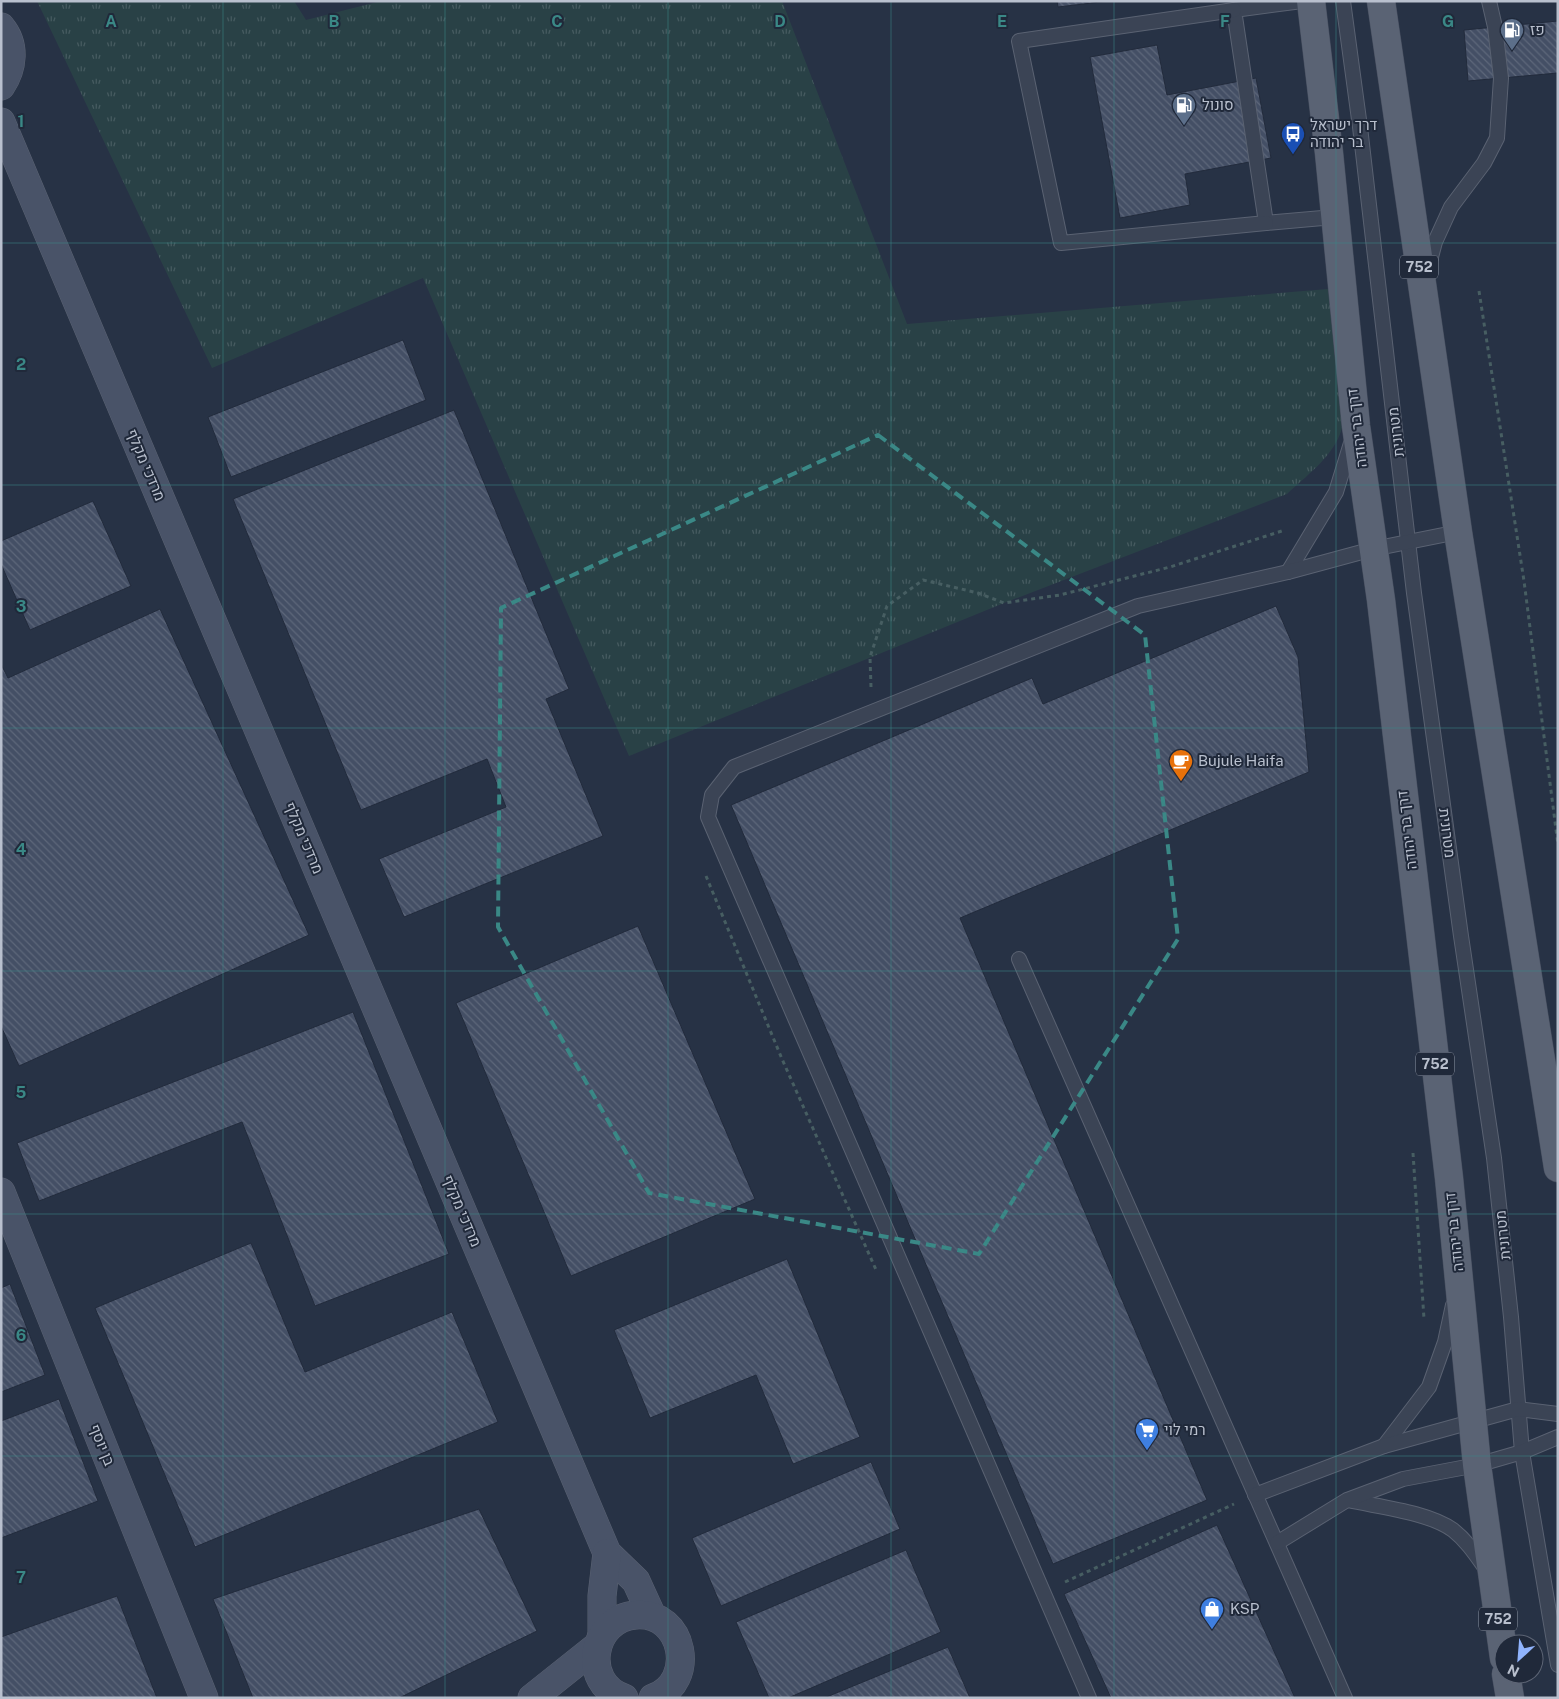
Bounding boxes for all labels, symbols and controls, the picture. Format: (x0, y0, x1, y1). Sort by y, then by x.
text: A (105, 12, 117, 31)
text: B (329, 12, 340, 31)
text: C (551, 12, 563, 31)
text: D (774, 12, 786, 31)
text: E (997, 12, 1007, 31)
text: F (1220, 12, 1230, 31)
text: G (1442, 12, 1454, 31)
fuel station icon: פז (1499, 17, 1525, 51)
place label: פז (1530, 21, 1545, 38)
fuel station icon: סונול (1171, 92, 1197, 126)
place label: סונול (1202, 96, 1234, 113)
text: 1 (18, 112, 24, 131)
place label: דרך ישראל בר יהודה (1310, 116, 1378, 150)
bus stop icon: דרך ישראל בר יהודה (1280, 121, 1306, 155)
road number: 752 (1400, 256, 1438, 278)
text: 2 (16, 355, 26, 374)
street label: דרך בר יהודה (1343, 387, 1370, 469)
street label: מטרונית (1384, 406, 1407, 458)
street label: מרדכי מקלף (124, 426, 169, 503)
text: 3 (16, 597, 26, 616)
cafe icon: Bujule Haifa (1168, 748, 1194, 782)
place label: Bujule Haifa (1198, 752, 1283, 769)
street label: דרך בר יהודה (1393, 789, 1420, 871)
street label: מרדכי מקלף (282, 799, 327, 876)
street label: מטרונית (1436, 807, 1459, 859)
text: 4 (16, 840, 27, 859)
road number: 752 (1416, 1052, 1454, 1076)
text: 5 (16, 1083, 27, 1102)
street label: מרדכי מקלף (440, 1172, 485, 1249)
street label: דרך בר יהודה (1441, 1191, 1466, 1273)
street label: מטרונית (1491, 1209, 1514, 1261)
text: 6 (16, 1326, 26, 1345)
supermarket icon: רמי לוי (1134, 1417, 1160, 1451)
place label: רמי לוי (1164, 1421, 1206, 1438)
street label: בן יוסף (86, 1422, 118, 1468)
text: 7 (16, 1568, 26, 1587)
shop icon: KSP (1199, 1596, 1225, 1630)
place label: KSP (1230, 1600, 1260, 1617)
road number: 752 (1479, 1608, 1517, 1630)
north arrow (1494, 1634, 1544, 1684)
text: N (1505, 1661, 1522, 1680)

